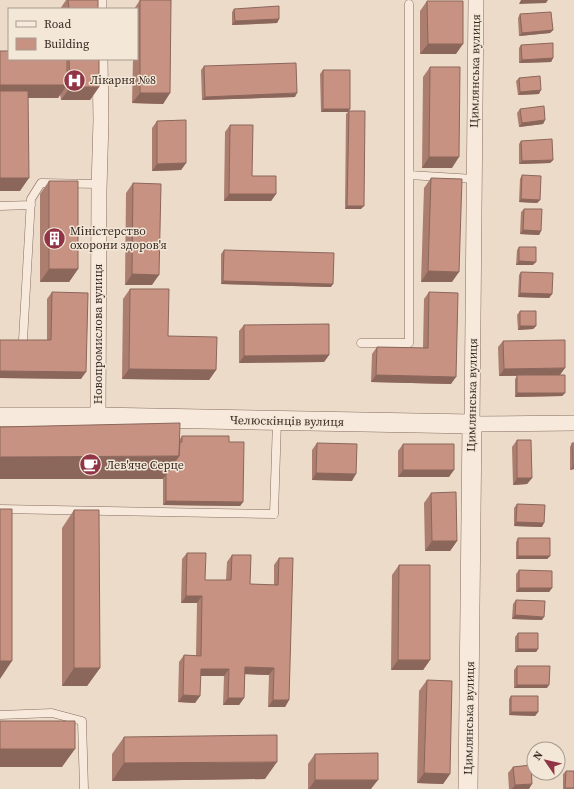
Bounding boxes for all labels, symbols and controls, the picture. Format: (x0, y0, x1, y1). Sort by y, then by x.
legend (8, 8, 138, 60)
street label: Цимлянська вулиця (466, 14, 484, 128)
text: Road (44, 16, 71, 32)
text: Building (44, 36, 89, 52)
hospital icon: Лікарня №8 (62, 67, 88, 93)
place label: Лікарня №8 (90, 72, 156, 88)
place label: Міністерство охорони здоров'я (70, 223, 167, 253)
building icon: Міністерство охорони здоров'я (42, 225, 68, 251)
street label: Новопромислова вулиця (90, 264, 106, 404)
street label: Цимлянська вулиця (463, 338, 481, 452)
street label: Челюскінців вулиця (230, 412, 344, 430)
cafe icon: Лев'яче Серце (78, 452, 104, 478)
place label: Лев'яче Серце (106, 457, 184, 473)
street label: Цимлянська вулиця (460, 661, 478, 775)
north arrow (526, 741, 566, 781)
text: N (530, 748, 547, 763)

